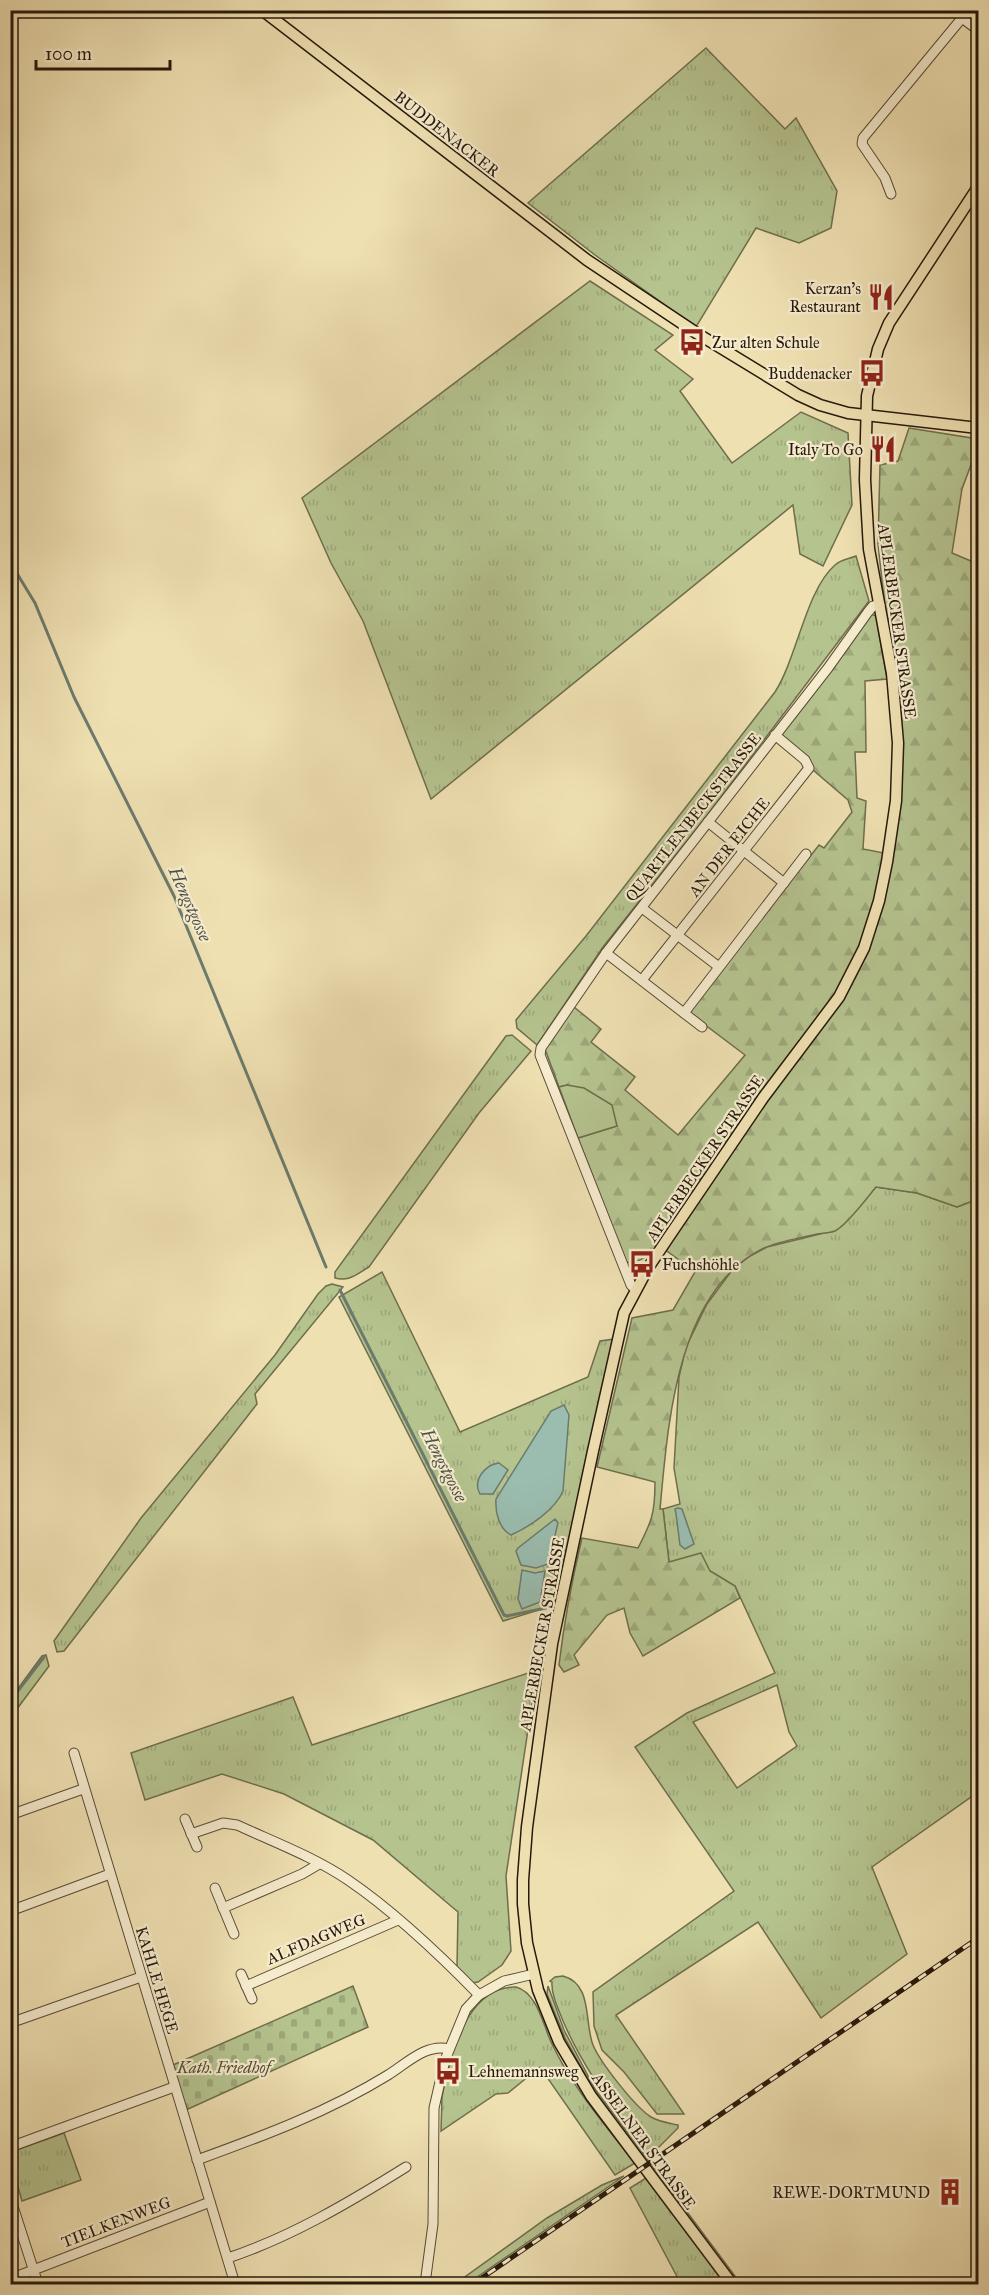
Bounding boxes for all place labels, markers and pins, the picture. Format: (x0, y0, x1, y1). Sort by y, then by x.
place label: Kerzan's Restaurant (789, 279, 861, 316)
restaurant icon: Kerzan's Restaurant (866, 282, 896, 312)
bus stop icon: Zur alten Schule (677, 327, 707, 357)
place label: Zur alten Schule (712, 333, 820, 352)
bus stop icon: Buddenacker (857, 358, 887, 388)
place label: Buddenacker (768, 364, 852, 383)
restaurant icon: Italy To Go (868, 434, 898, 464)
place label: Italy To Go (788, 440, 863, 459)
bus stop icon: Fuchshöhle (627, 1249, 657, 1279)
place label: Fuchshöhle (662, 1255, 739, 1274)
bus stop icon: Lehnemannsweg (433, 2056, 463, 2086)
place label: Lehnemannsweg (468, 2062, 579, 2082)
building icon: REWE-DORTMUND (935, 2177, 965, 2207)
place label: REWE-DORTMUND (772, 2183, 930, 2202)

